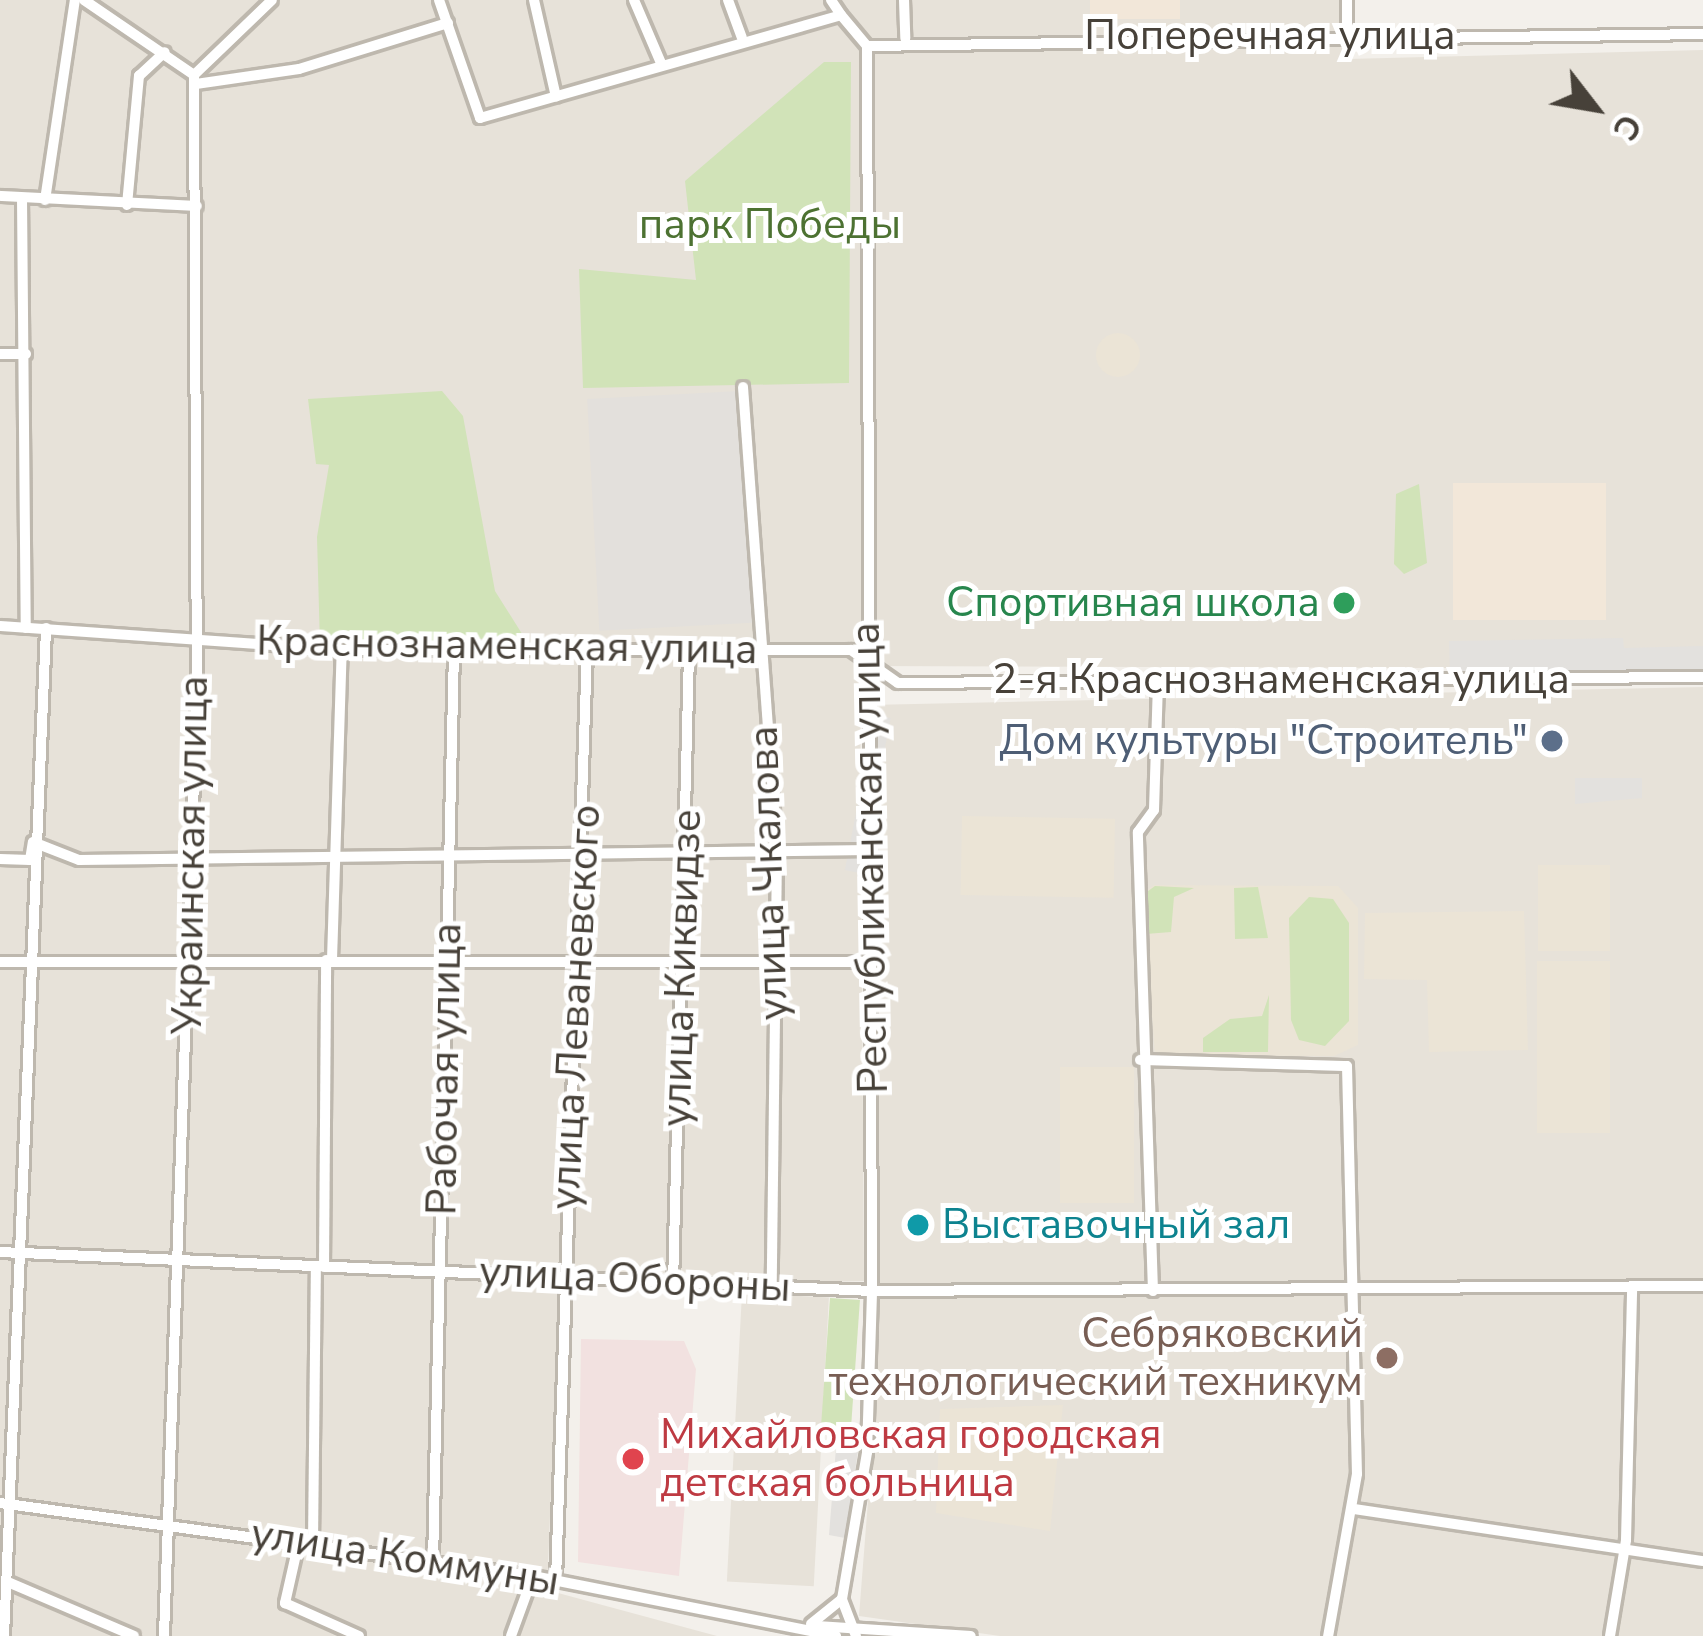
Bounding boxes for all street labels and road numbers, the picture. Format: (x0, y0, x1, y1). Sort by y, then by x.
street label: Поперечная улица (1084, 11, 1456, 61)
street label: Краснознаменская улица (256, 616, 758, 676)
street label: Республиканская улица (841, 622, 899, 1094)
street label: 2-я Краснознаменская улица (992, 655, 1570, 705)
street label: Украинская улица (163, 675, 219, 1035)
street label: улица Чкалова (739, 725, 799, 1021)
street label: улица Леваневского (540, 803, 612, 1211)
street label: улица Киквидзе (651, 808, 713, 1128)
street label: Рабочая улица (417, 922, 473, 1216)
street label: улица Обороны (478, 1247, 792, 1313)
street label: улица Коммуны (247, 1509, 563, 1607)

